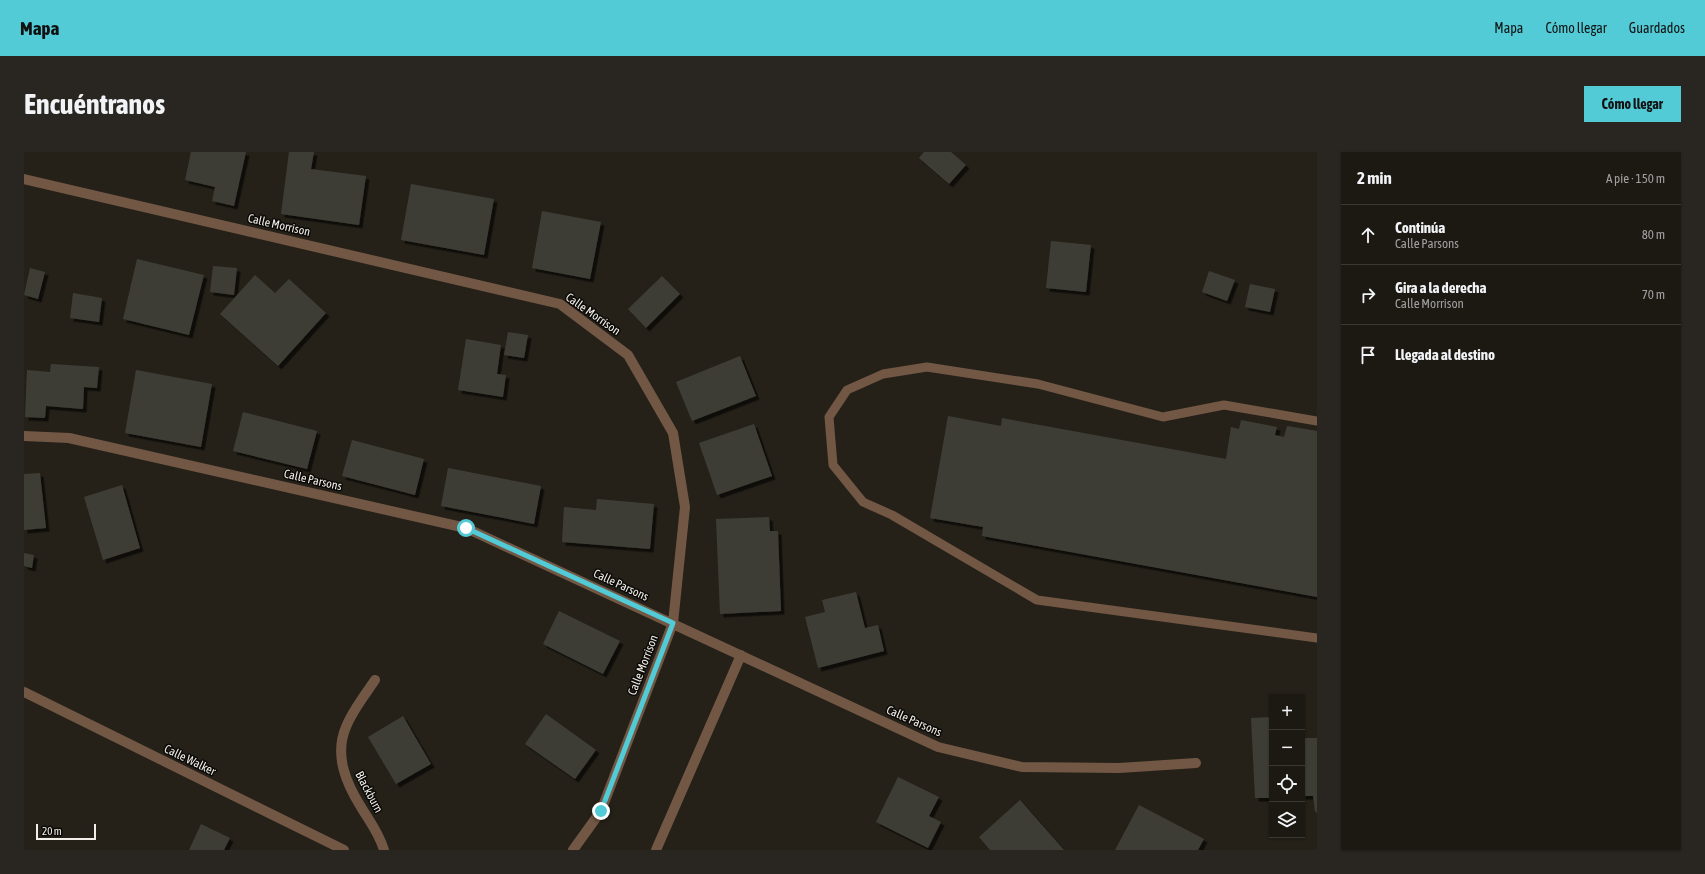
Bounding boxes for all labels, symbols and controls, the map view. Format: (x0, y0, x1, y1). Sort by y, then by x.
text: Mapa (20, 17, 59, 39)
text: Mapa (1494, 20, 1523, 36)
text: Cómo llegar (1545, 20, 1607, 36)
text: Guardados (1629, 20, 1685, 36)
button: Cómo llegar (1584, 86, 1681, 122)
text: Encuéntranos (24, 88, 165, 120)
text: 2 min (1357, 168, 1392, 188)
text: A pie · 150 m (1606, 171, 1665, 186)
street label: Calle Morrison (246, 211, 312, 239)
text: Continúa (1395, 219, 1445, 236)
icon: ahead (1357, 224, 1379, 246)
text: 80 m (1642, 227, 1665, 242)
text: Calle Parsons (1395, 236, 1459, 251)
text: Gira a la derecha (1395, 279, 1486, 296)
icon: right (1357, 284, 1379, 306)
text: 70 m (1642, 287, 1665, 302)
street label: Calle Morrison (563, 290, 623, 338)
text: Calle Morrison (1395, 296, 1464, 311)
icon: arrive (1357, 344, 1379, 366)
text: Llegada al destino (1395, 346, 1495, 363)
street label: Calle Parsons (283, 467, 343, 493)
route start (457, 519, 475, 537)
street label: Calle Parsons (591, 566, 651, 604)
street label: Calle Morrison (625, 633, 661, 697)
map controls (1269, 694, 1305, 838)
button: + (1269, 694, 1305, 730)
street label: Calle Parsons (884, 703, 944, 739)
button: − (1269, 730, 1305, 766)
street label: Calle Walker (162, 742, 218, 779)
button: locate (1269, 766, 1305, 802)
street label: Blackburn (352, 769, 386, 815)
route end (592, 802, 610, 820)
button: layers (1269, 802, 1305, 838)
scale bar (36, 822, 96, 841)
text: 20 m (42, 825, 62, 837)

